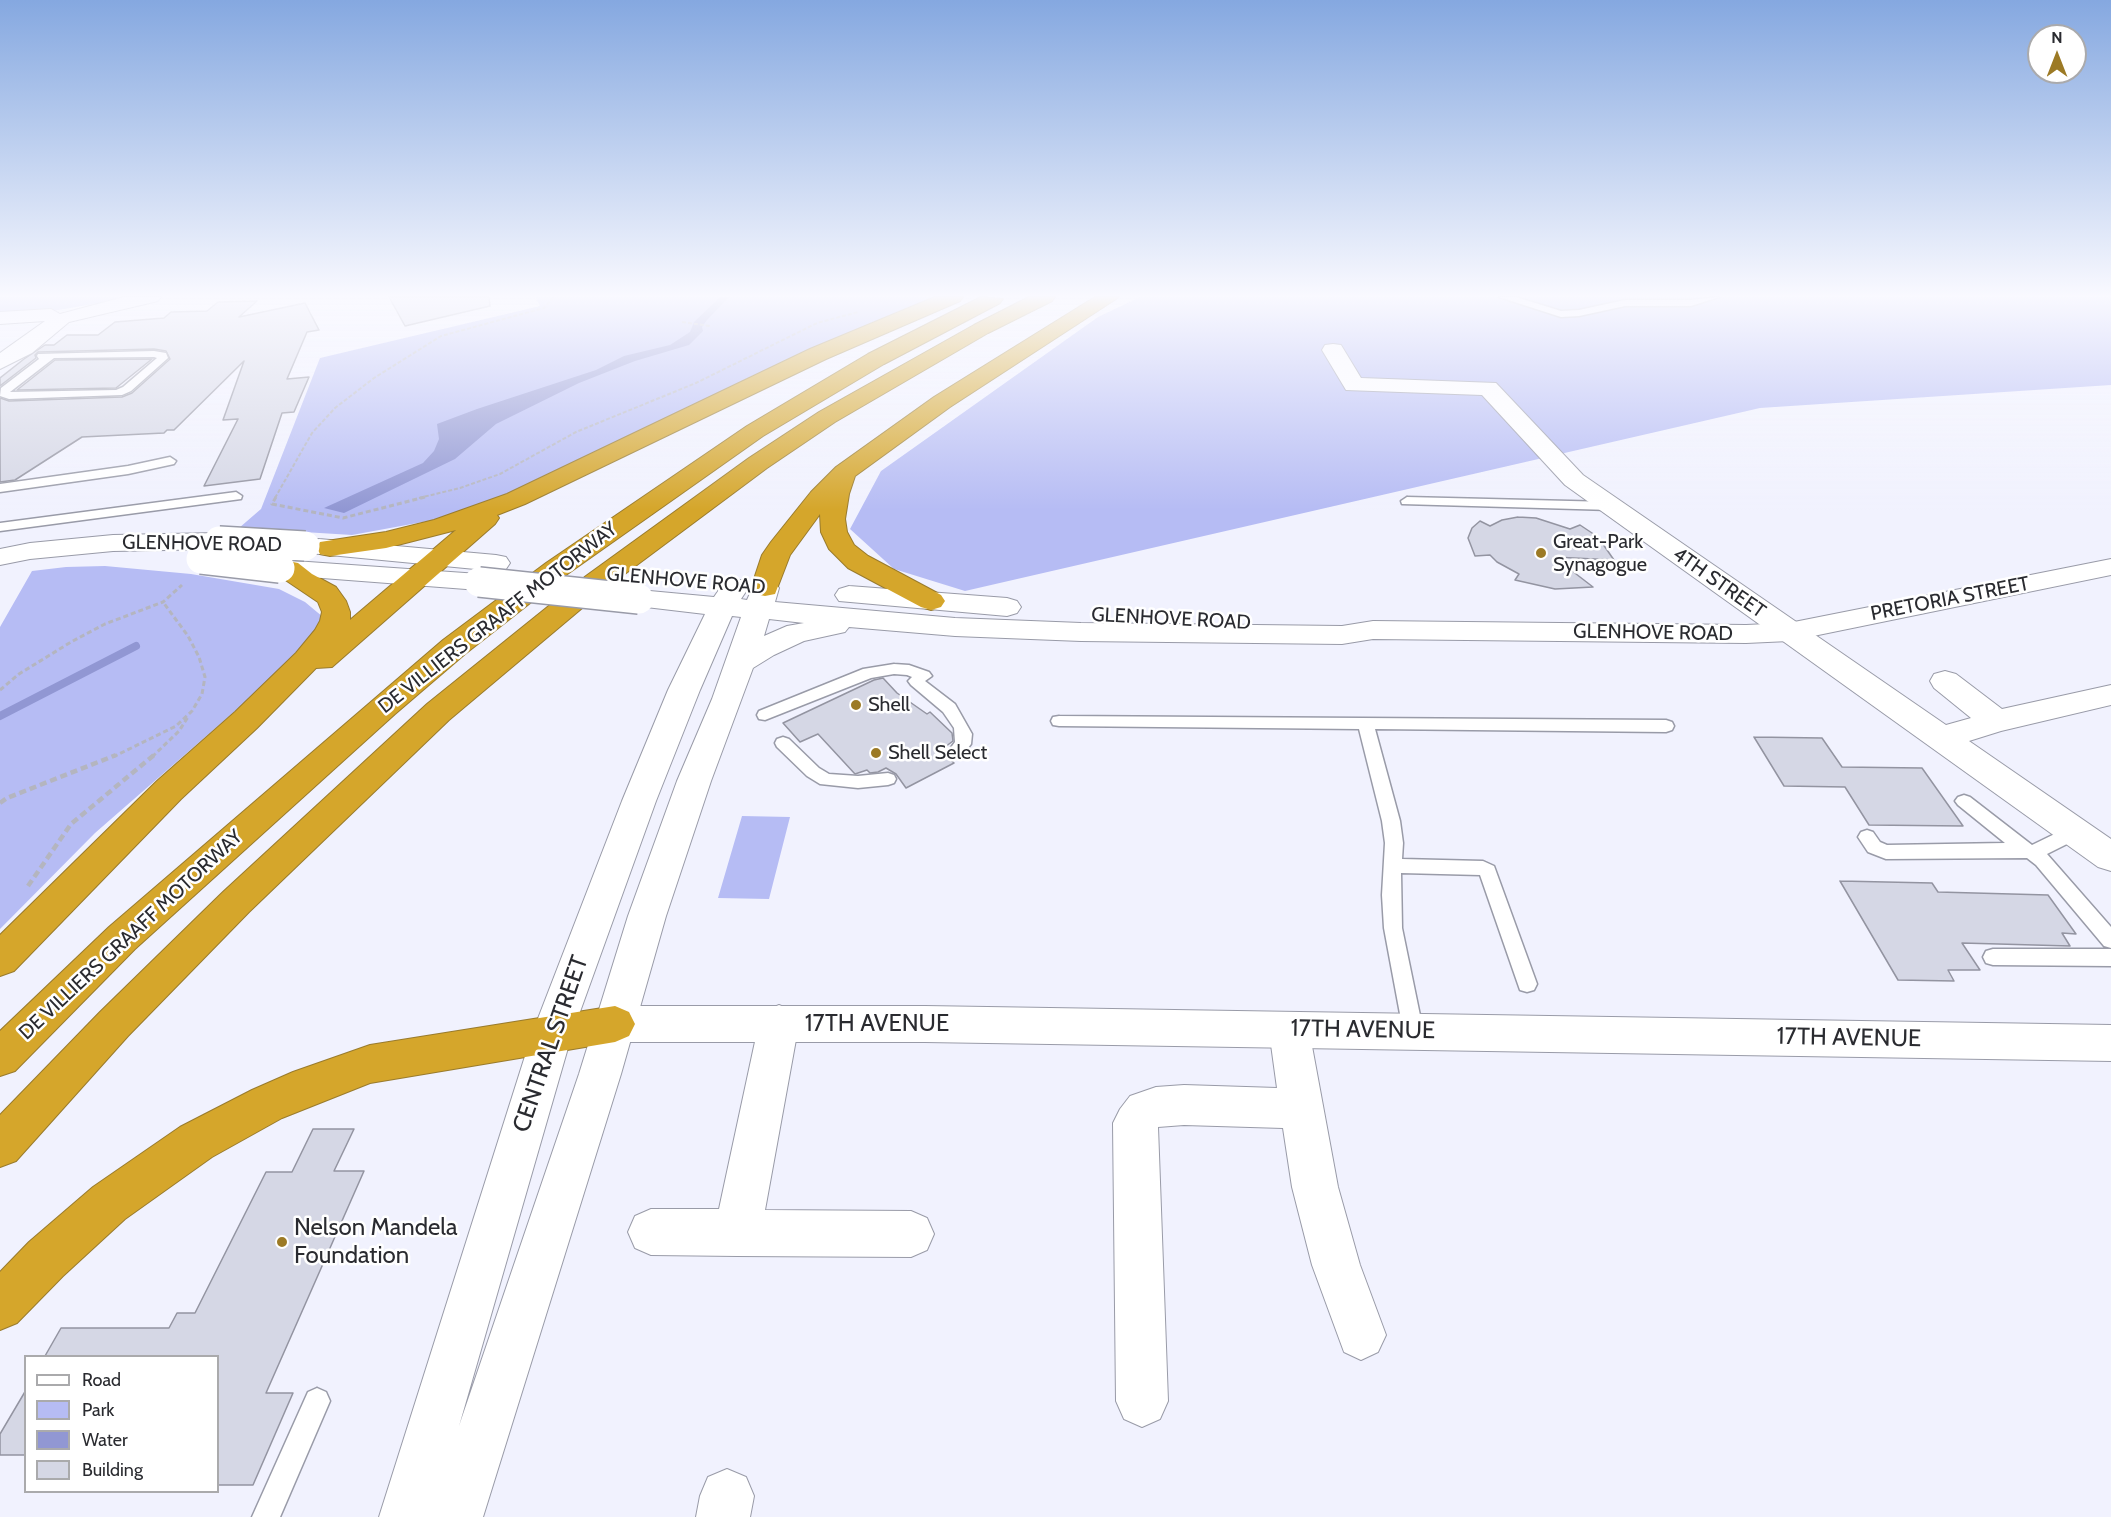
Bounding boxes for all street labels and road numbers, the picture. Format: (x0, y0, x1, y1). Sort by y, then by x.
street label: DE VILLIERS GRAAFF MOTORWAY (374, 517, 622, 719)
street label: GLENHOVE ROAD (122, 531, 282, 557)
street label: 4TH STREET (1668, 542, 1770, 624)
street label: GLENHOVE ROAD (605, 562, 767, 600)
street label: PRETORIA STREET (1869, 572, 2031, 626)
street label: GLENHOVE ROAD (1091, 603, 1251, 635)
street label: GLENHOVE ROAD (1573, 620, 1733, 646)
street label: DE VILLIERS GRAAFF MOTORWAY (14, 825, 248, 1045)
street label: CENTRAL STREET (507, 952, 595, 1136)
street label: 17TH AVENUE (805, 1010, 949, 1038)
street label: 17TH AVENUE (1290, 1014, 1436, 1046)
street label: 17TH AVENUE (1776, 1022, 1922, 1054)

